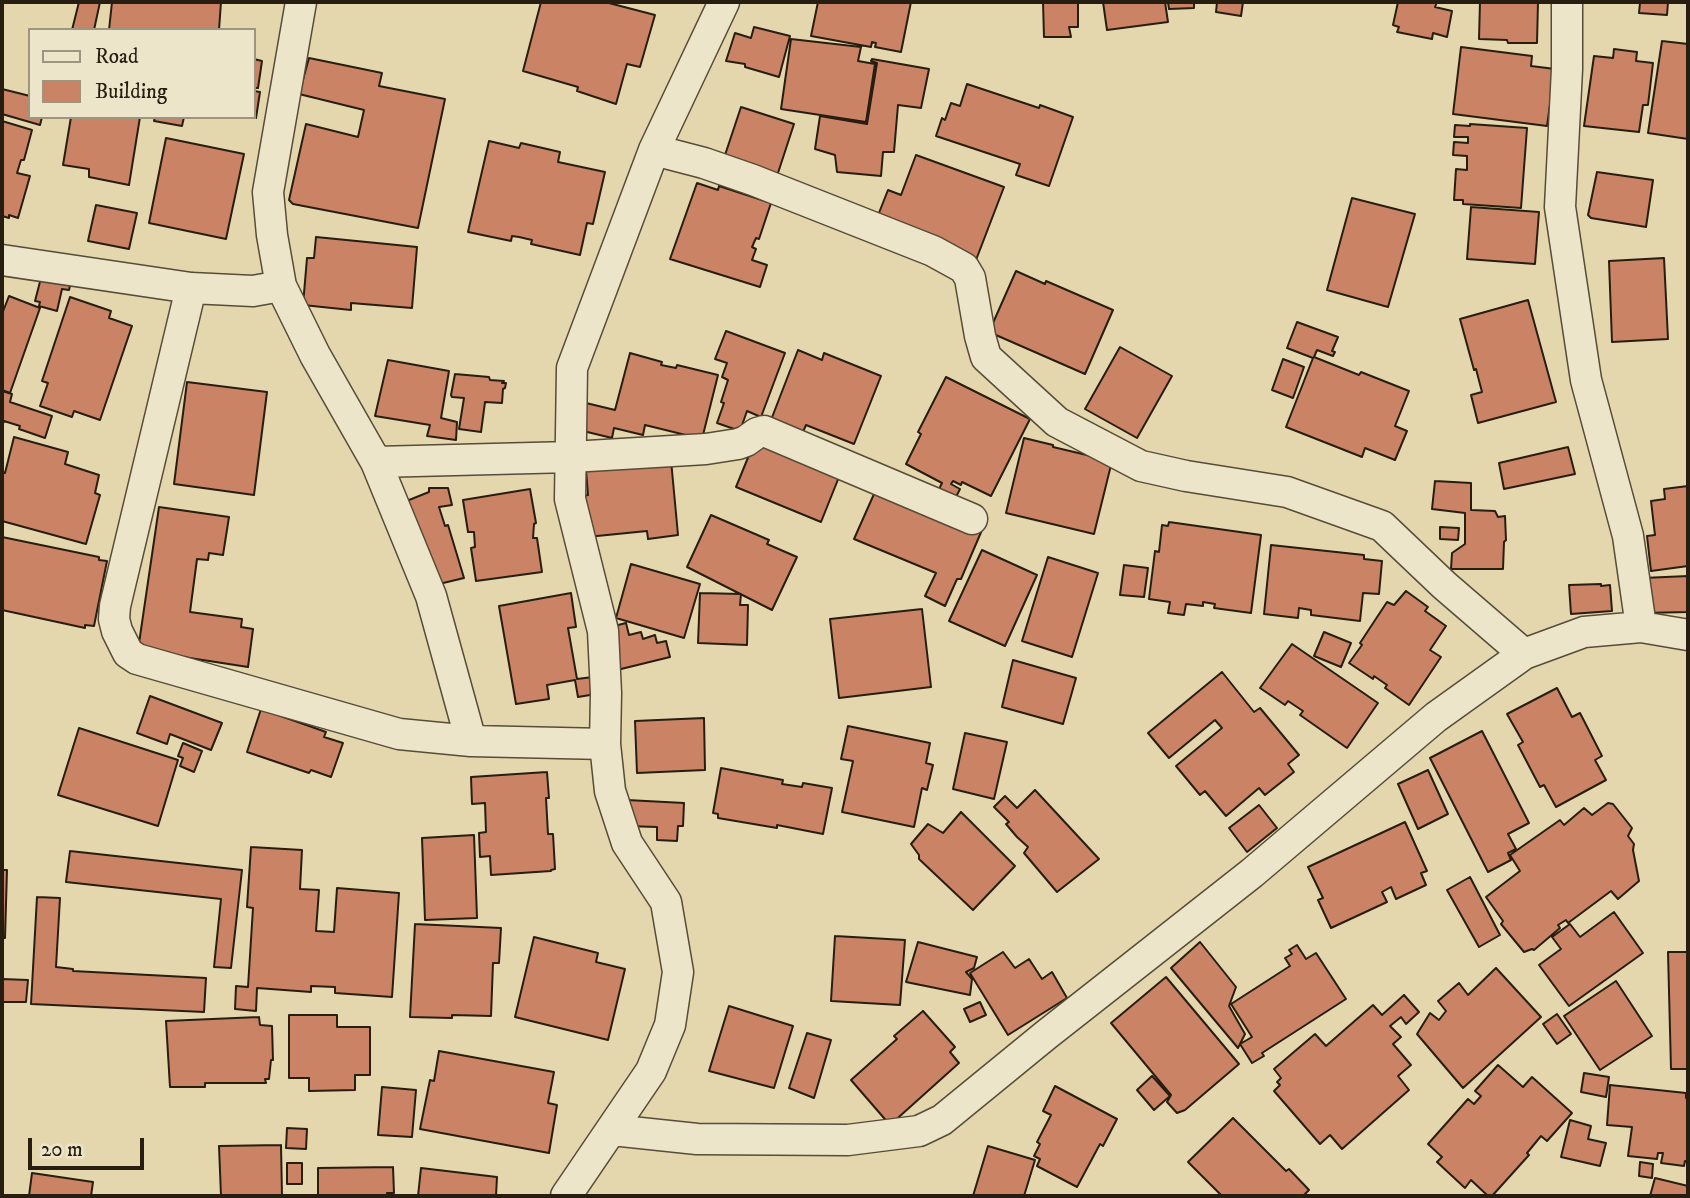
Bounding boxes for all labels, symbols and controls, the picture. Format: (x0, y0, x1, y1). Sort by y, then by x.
legend (28, 28, 256, 119)
text: Road (95, 44, 139, 70)
text: Building (95, 79, 167, 105)
scale bar (32, 1124, 147, 1168)
text: 20 m (41, 1137, 83, 1163)

